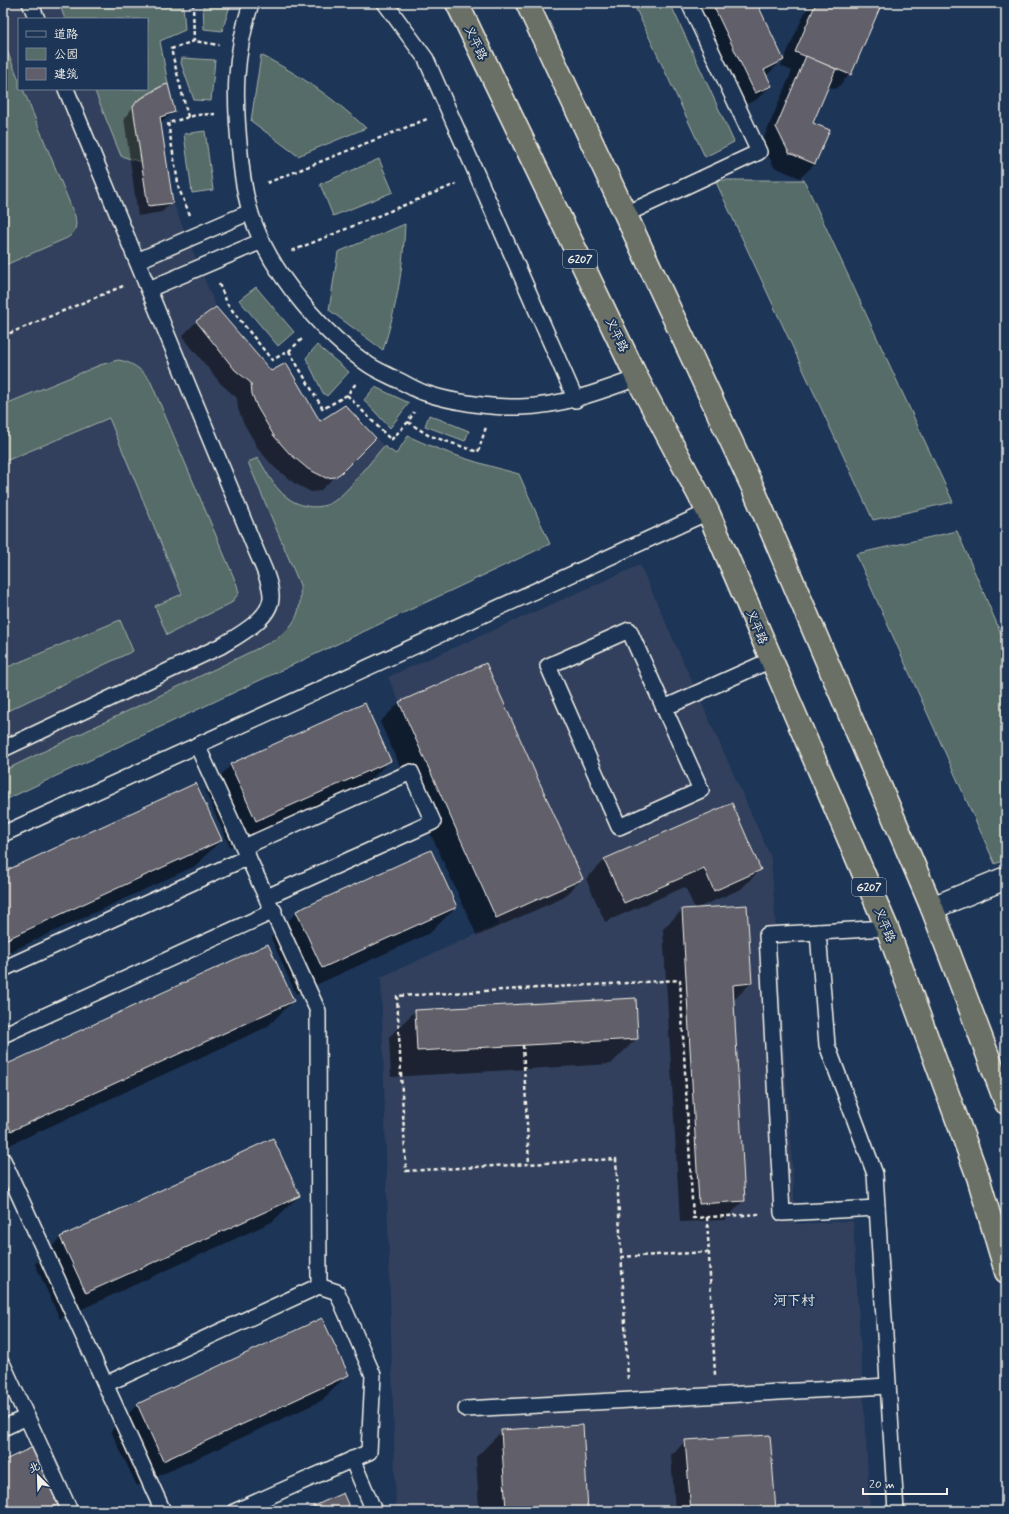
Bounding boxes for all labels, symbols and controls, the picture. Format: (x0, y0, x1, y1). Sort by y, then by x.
legend (18, 18, 148, 90)
street label: 义平路 (460, 24, 490, 63)
text: 道路 (54, 27, 78, 43)
text: 公园 (54, 47, 78, 63)
text: 建筑 (54, 67, 78, 83)
road number: G207 (563, 250, 597, 268)
street label: 义平路 (601, 316, 631, 355)
street label: 义平路 (742, 608, 770, 647)
road number: G207 (852, 878, 886, 896)
street label: 义平路 (870, 906, 898, 945)
district label: 河下村 (773, 1292, 815, 1310)
north arrow (18, 1456, 58, 1496)
text: 北 (27, 1459, 42, 1476)
scale bar (863, 1470, 947, 1496)
text: 20 m (869, 1477, 895, 1493)

